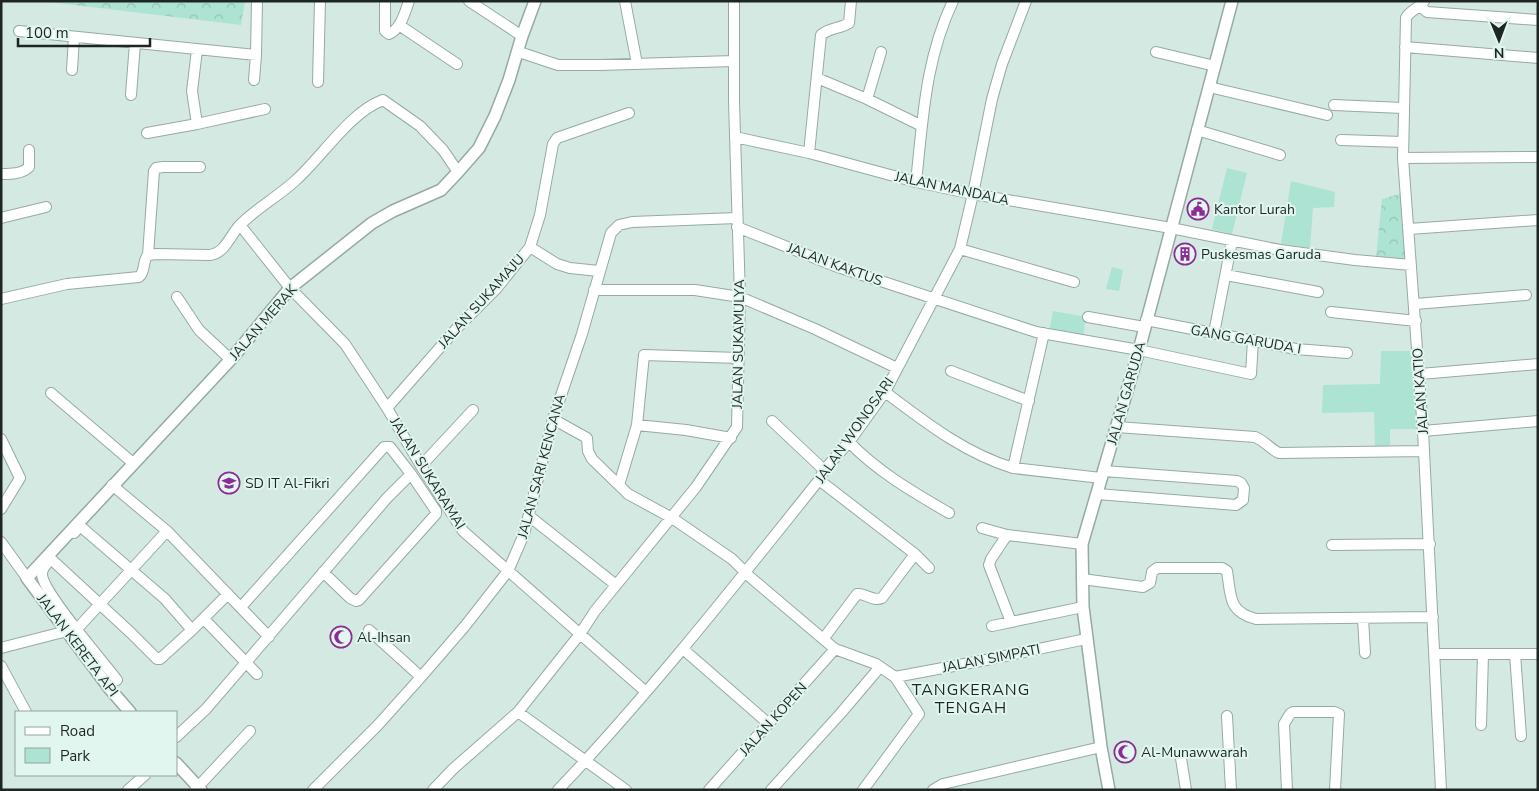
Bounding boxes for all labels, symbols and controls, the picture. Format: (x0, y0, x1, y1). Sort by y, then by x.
scale bar (18, 15, 150, 47)
north arrow (1474, 15, 1524, 65)
text: 100 m (25, 23, 69, 43)
text: N (1494, 43, 1505, 62)
street label: JALAN MANDALA (892, 167, 1011, 210)
public building icon: Kantor Lurah (1186, 197, 1210, 221)
place label: Kantor Lurah (1214, 200, 1295, 219)
street label: JALAN KAKTUS (784, 238, 886, 291)
building icon: Puskesmas Garuda (1173, 242, 1197, 266)
place label: Puskesmas Garuda (1201, 245, 1321, 264)
street label: JALAN SUKAMAJU (433, 250, 529, 353)
street label: JALAN SUKAMULYA (728, 279, 749, 410)
street label: JALAN MERAK (225, 280, 302, 365)
street label: GANG GARUDA I (1189, 320, 1303, 359)
street label: JALAN GARUDA (1102, 339, 1150, 448)
street label: JALAN KATIO (1408, 347, 1433, 436)
street label: JALAN WONOSARI (810, 374, 898, 488)
street label: JALAN SARI KENCANA (513, 392, 570, 541)
street label: JALAN SUKARAMAI (385, 413, 470, 533)
school or university icon: SD IT Al-Fikri (217, 471, 241, 495)
place label: SD IT Al-Fikri (245, 474, 330, 493)
street label: JALAN KERETA API (32, 589, 123, 701)
mosque icon: Al-Ihsan (329, 625, 353, 649)
place label: Al-Ihsan (357, 628, 411, 647)
street label: JALAN SIMPATI (940, 640, 1042, 677)
street label: JALAN KOPEN (735, 679, 811, 761)
district label: TANGKERANG TENGAH (912, 679, 1030, 719)
legend (15, 711, 178, 776)
text: Road (60, 721, 95, 741)
mosque icon: Al-Munawwarah (1113, 740, 1137, 764)
place label: Al-Munawwarah (1141, 743, 1248, 762)
text: Park (60, 746, 90, 766)

